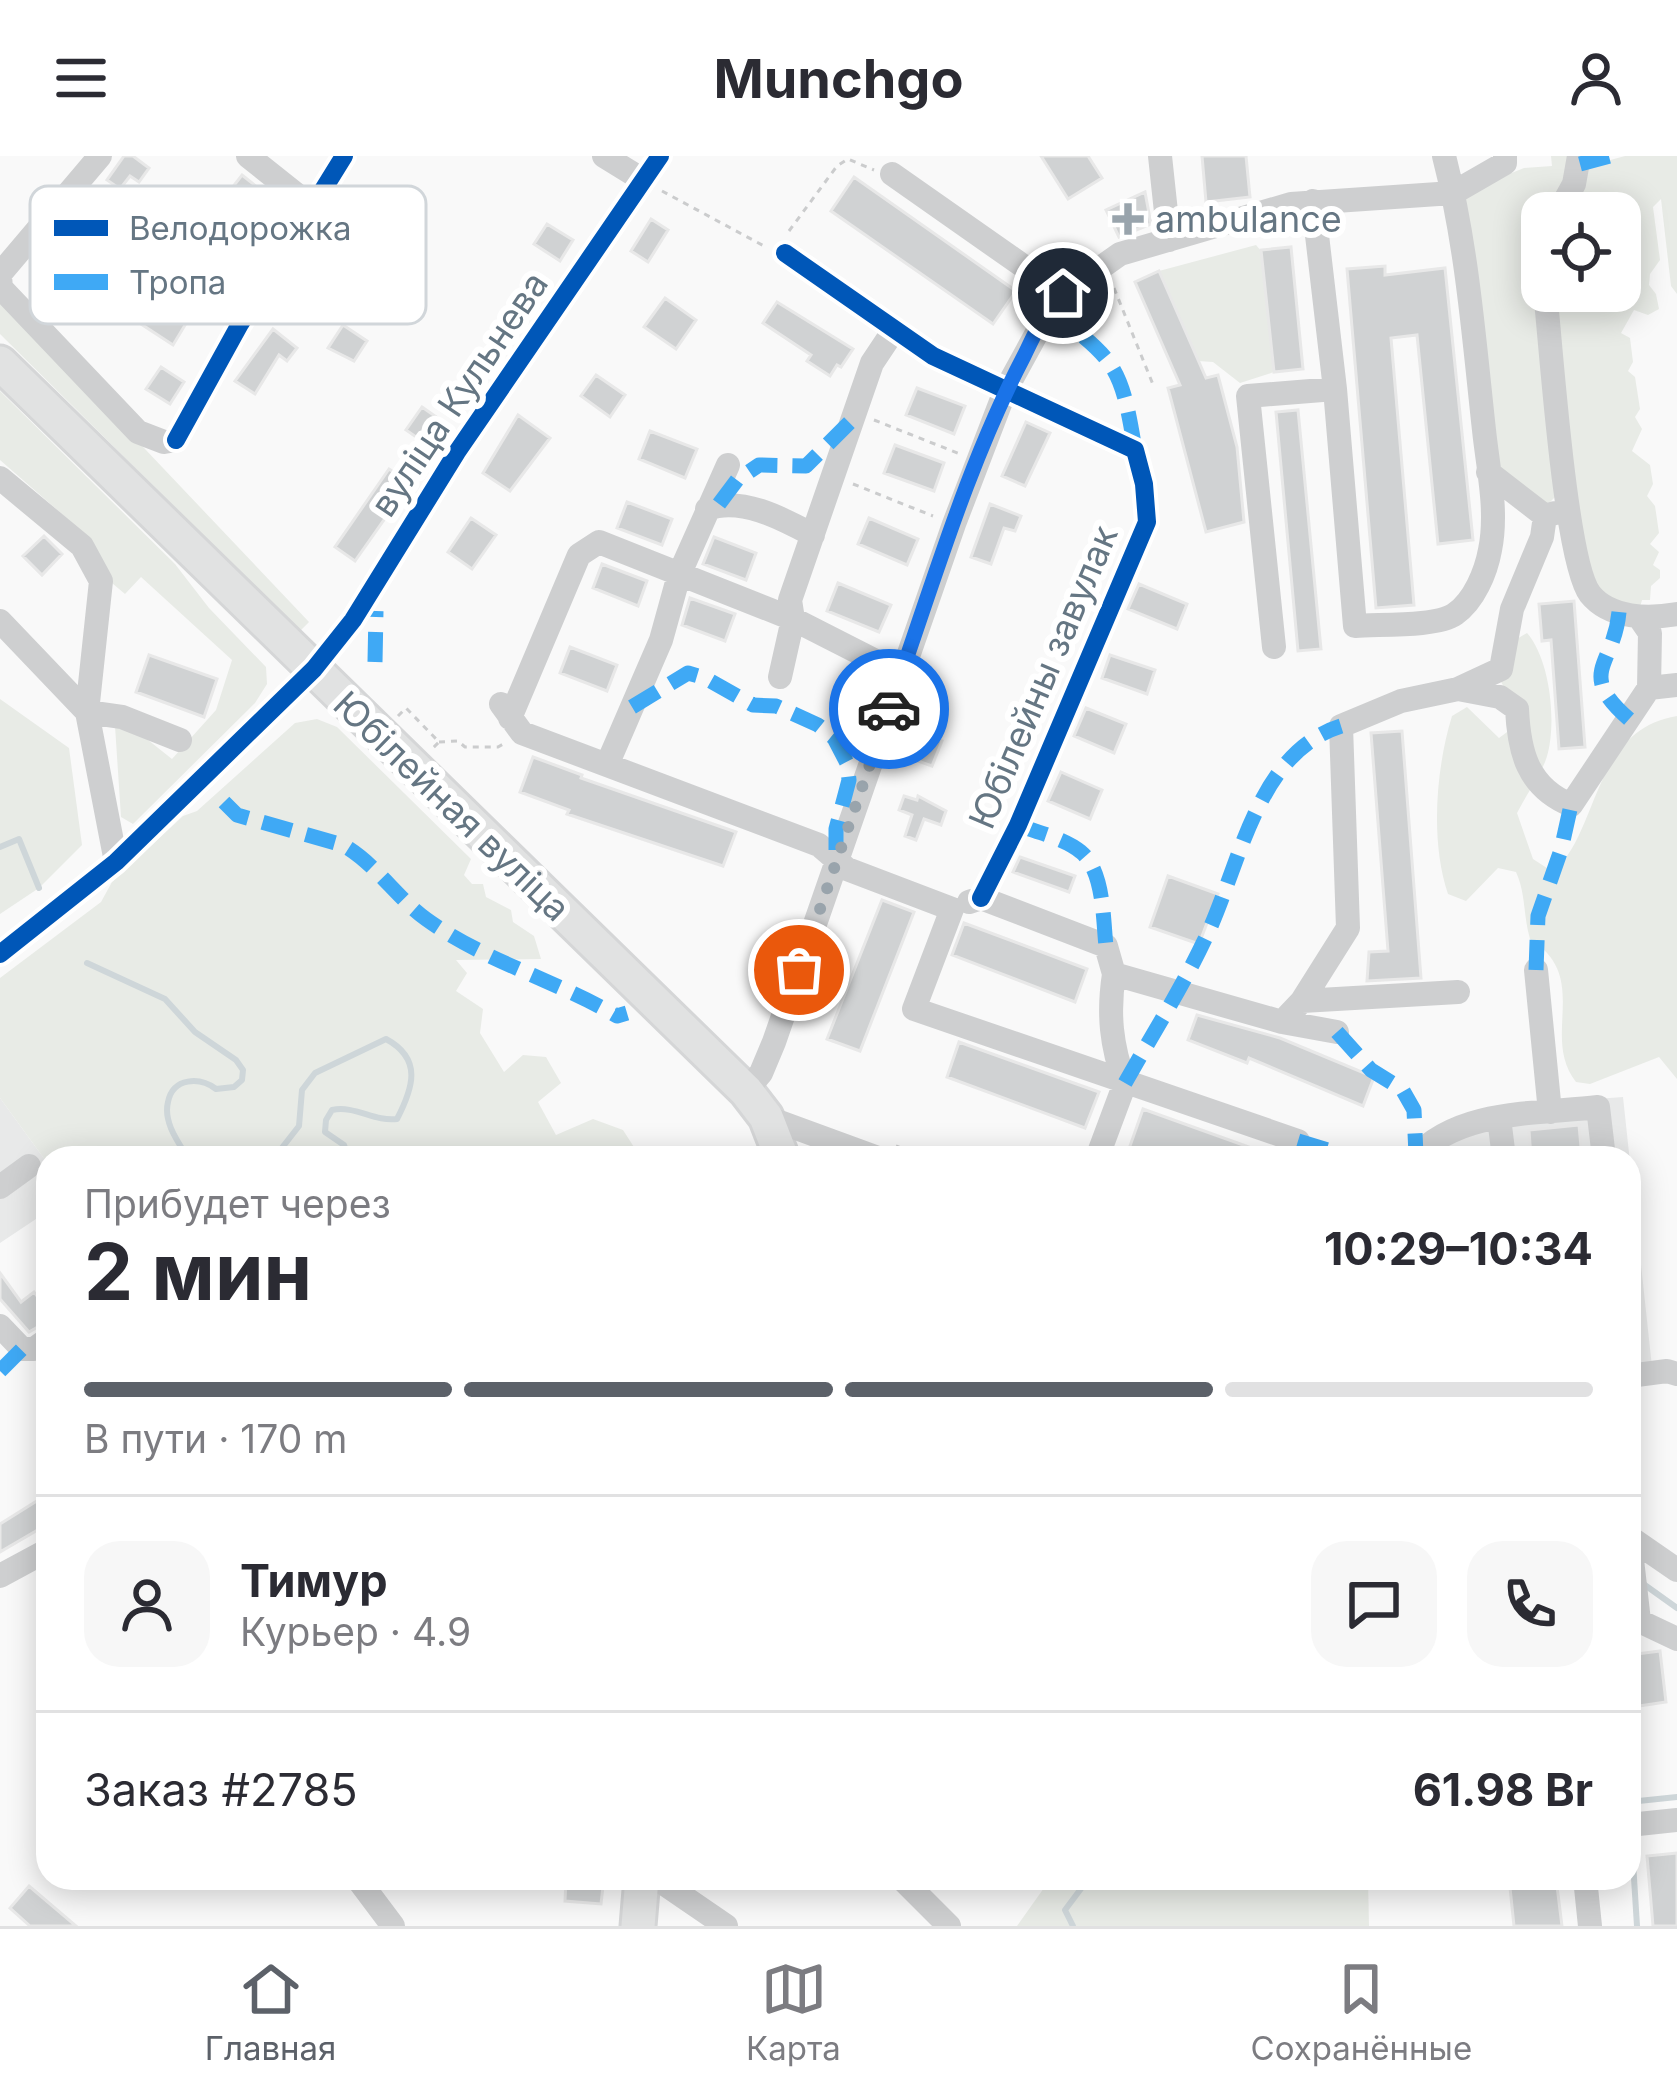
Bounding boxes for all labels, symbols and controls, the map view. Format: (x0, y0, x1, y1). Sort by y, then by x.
icon: menu (48, 45, 114, 111)
icon: person (1563, 45, 1629, 111)
text: Munchgo (713, 46, 964, 111)
legend (30, 186, 426, 324)
map controls (1521, 192, 1641, 312)
button: locate (1521, 192, 1641, 312)
place label: ambulance (1155, 197, 1342, 241)
marker: ambulance (1112, 203, 1144, 235)
text: Велодорожка (129, 208, 352, 248)
pin (1012, 242, 1114, 344)
icon: home (1030, 260, 1096, 326)
text: Тропа (129, 262, 226, 302)
street label: вуліца Кульнева (361, 263, 557, 525)
street label: Юбілейны завулак (959, 518, 1127, 835)
courier (829, 649, 949, 769)
icon: car (856, 676, 922, 742)
street label: Юбілейная вуліца (325, 682, 579, 930)
pin (748, 919, 850, 1021)
icon: bag (766, 937, 832, 1003)
text: Прибудет через (84, 1180, 391, 1227)
text: 10:29–10:34 (1324, 1221, 1593, 1276)
text: 2 мин (84, 1224, 312, 1319)
text: В пути · 170 m (84, 1415, 347, 1462)
button: person (84, 1541, 210, 1667)
button: chat (1311, 1541, 1437, 1667)
button: phone (1467, 1541, 1593, 1667)
text: Тимур (240, 1553, 388, 1608)
text: Курьер · 4.9 (240, 1608, 471, 1655)
text: Заказ #2785 (84, 1762, 358, 1817)
text: 61.98 Br (1413, 1762, 1593, 1817)
tab: Главная (205, 1956, 336, 2068)
tab: Карта (746, 1956, 841, 2068)
tab: Сохранённые (1251, 1956, 1472, 2068)

